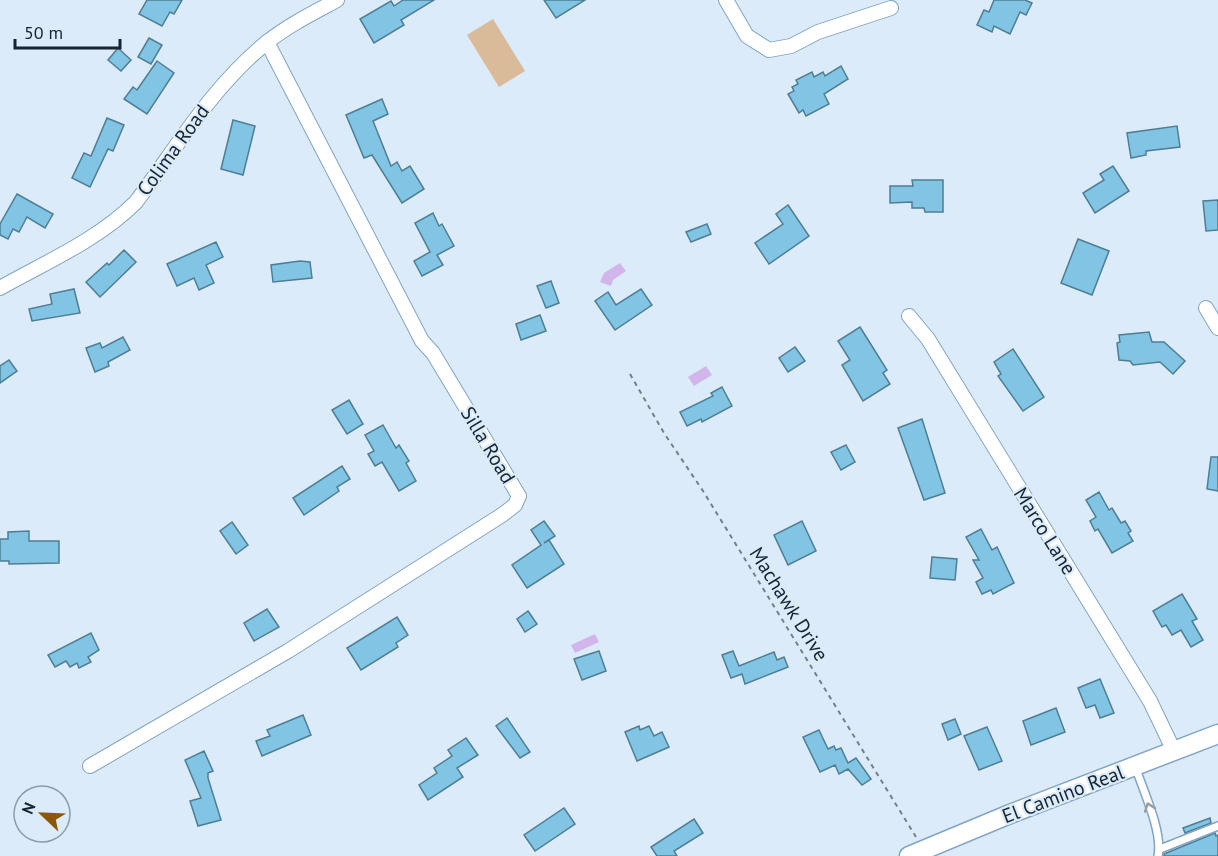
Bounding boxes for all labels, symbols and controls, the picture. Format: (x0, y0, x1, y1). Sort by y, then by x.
scale bar (15, 12, 120, 50)
text: 50 m (24, 21, 63, 44)
street label: Colima Road (131, 99, 215, 201)
street label: Silla Road (455, 402, 521, 488)
street label: Marco Lane (1008, 483, 1082, 579)
street label: Machawk Drive (744, 542, 834, 666)
street label: El Camino Real (998, 759, 1128, 829)
north arrow (12, 784, 72, 844)
text: N (17, 799, 39, 817)
one-way arrow (1144, 802, 1156, 813)

